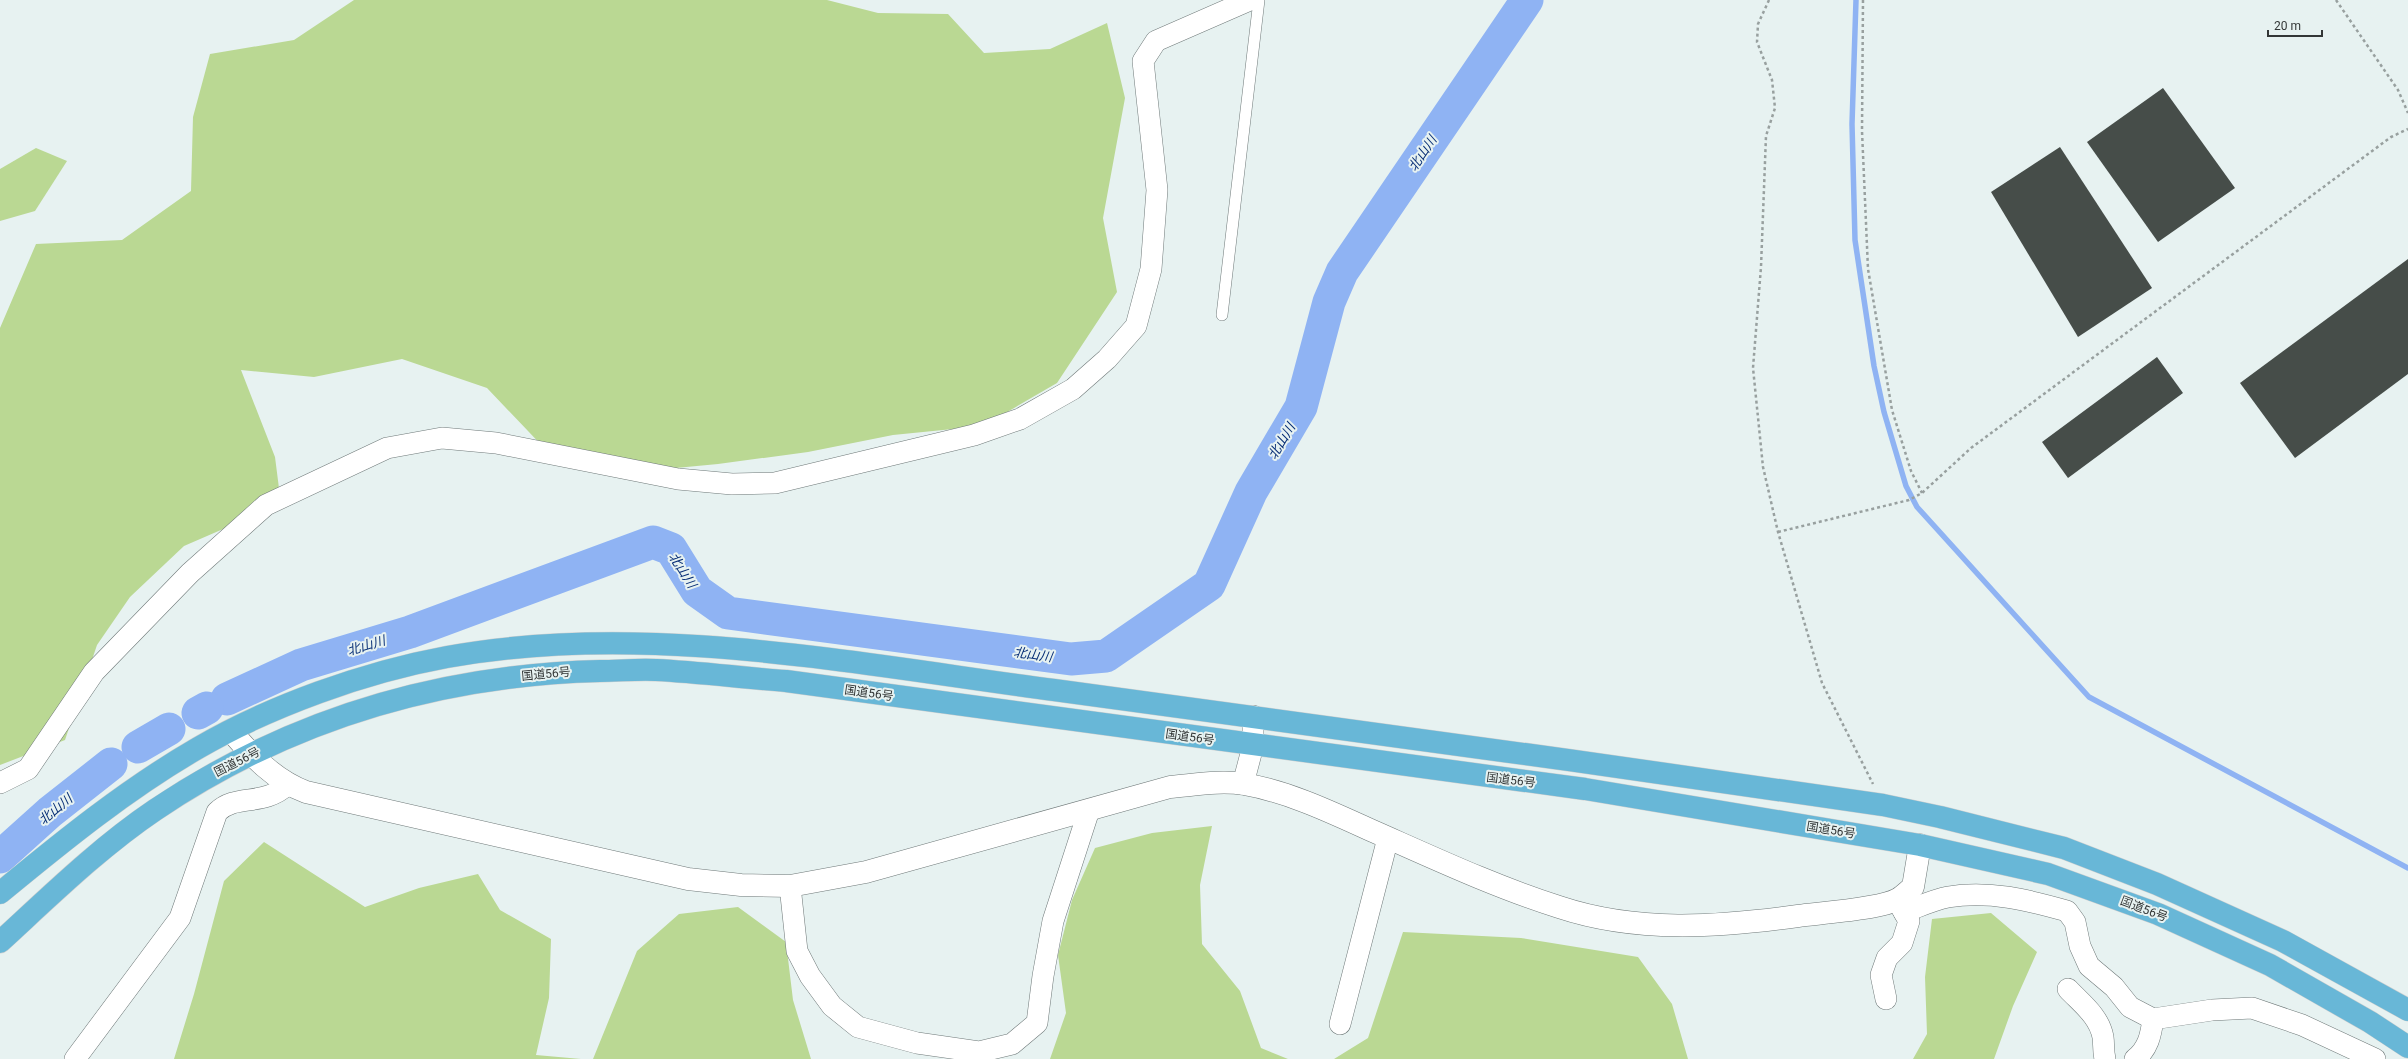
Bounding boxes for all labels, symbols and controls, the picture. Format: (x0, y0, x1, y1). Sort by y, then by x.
scale bar (2268, 12, 2322, 38)
text: 20 m (2274, 19, 2301, 33)
water label: 北山川 (1405, 131, 1441, 174)
water label: 北山川 (1265, 419, 1299, 462)
water label: 北山川 (666, 550, 701, 592)
water label: 北山川 (345, 632, 389, 658)
water label: 北山川 (1013, 644, 1055, 665)
street label: 国道56号 (521, 665, 571, 683)
street label: 国道56号 (844, 683, 894, 703)
street label: 国道56号 (1165, 727, 1215, 747)
street label: 国道56号 (212, 745, 262, 779)
street label: 国道56号 (1486, 770, 1536, 790)
water label: 北山川 (36, 790, 77, 828)
street label: 国道56号 (1805, 819, 1857, 841)
street label: 国道56号 (2118, 894, 2170, 924)

